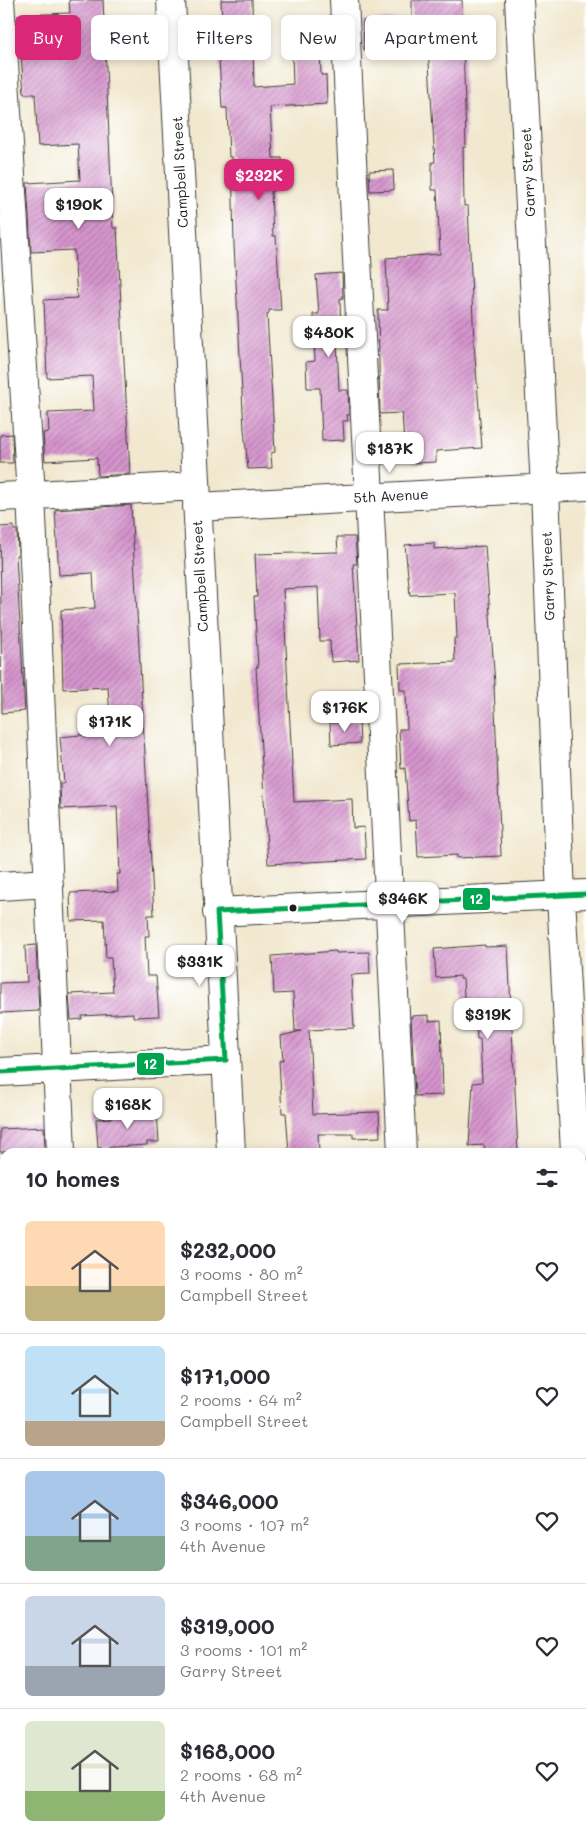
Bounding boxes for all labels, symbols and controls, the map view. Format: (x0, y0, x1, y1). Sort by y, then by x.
chip: Buy (15, 15, 81, 60)
chip: Rent (91, 15, 168, 60)
chip: Filters (178, 15, 271, 60)
chip: New (281, 15, 355, 60)
chip: Apartment (365, 15, 496, 60)
street label: Campbell Street (167, 116, 192, 229)
street label: Garry Street (516, 127, 539, 217)
pin: $232K (224, 158, 294, 201)
text: $232K (235, 164, 283, 185)
pin: $190K (44, 188, 114, 230)
text: $190K (55, 193, 103, 214)
pin: $480K (294, 316, 364, 358)
text: $480K (304, 321, 354, 342)
pin: $187K (355, 432, 425, 474)
text: $187K (367, 437, 413, 458)
street label: 5th Avenue (353, 484, 429, 507)
street label: Campbell Street (187, 520, 212, 633)
street label: Garry Street (536, 531, 559, 621)
pin: $176K (310, 690, 380, 733)
text: $176K (322, 696, 368, 717)
pin: $171K (75, 704, 145, 747)
text: $171K (88, 710, 132, 731)
pin: $346K (368, 882, 438, 924)
text: $346K (378, 887, 428, 908)
line badge: 12 (462, 887, 491, 911)
text: 12 (469, 889, 483, 908)
unlabelled marker (288, 903, 298, 913)
pin: $331K (165, 944, 235, 987)
text: $331K (177, 950, 223, 971)
pin: $319K (453, 998, 523, 1040)
text: $319K (465, 1003, 511, 1024)
line badge: 12 (136, 1052, 165, 1076)
text: 12 (143, 1054, 157, 1073)
pin: $168K (93, 1088, 163, 1130)
text: $168K (104, 1093, 152, 1114)
icon: filters (533, 1164, 561, 1192)
text: 10 homes (25, 1165, 120, 1192)
text: $232,000 (180, 1236, 276, 1263)
icon: home (65, 1241, 125, 1301)
icon: heart (533, 1257, 561, 1285)
text: 3 rooms · 80 m² (180, 1263, 303, 1284)
text: Campbell Street (180, 1284, 308, 1305)
text: $171,000 (180, 1362, 270, 1389)
icon: home (65, 1366, 125, 1426)
icon: heart (533, 1382, 561, 1410)
text: 2 rooms · 64 m² (180, 1389, 302, 1410)
text: Campbell Street (180, 1410, 308, 1431)
text: $346,000 (180, 1487, 279, 1514)
icon: home (65, 1491, 125, 1551)
icon: heart (533, 1507, 561, 1535)
text: 3 rooms · 107 m² (180, 1514, 309, 1535)
text: 4th Avenue (180, 1535, 266, 1556)
text: $319,000 (180, 1612, 274, 1639)
icon: home (65, 1616, 125, 1676)
icon: heart (533, 1632, 561, 1660)
text: 3 rooms · 101 m² (180, 1639, 307, 1660)
text: Garry Street (180, 1660, 282, 1681)
text: $168,000 (180, 1737, 275, 1764)
icon: home (65, 1741, 125, 1801)
icon: heart (533, 1757, 561, 1785)
text: 2 rooms · 68 m² (180, 1764, 302, 1785)
text: 4th Avenue (180, 1785, 266, 1806)

